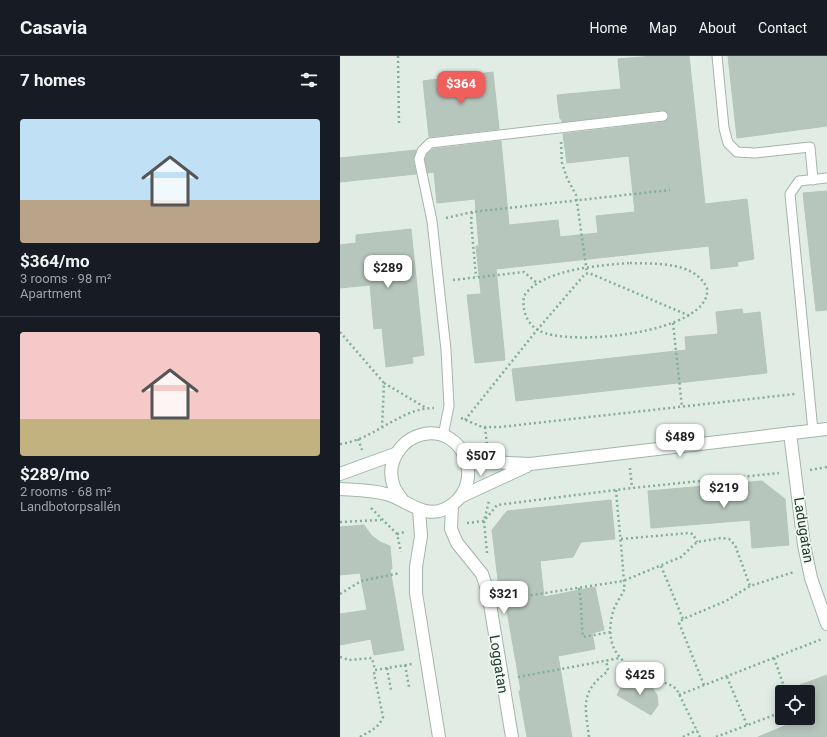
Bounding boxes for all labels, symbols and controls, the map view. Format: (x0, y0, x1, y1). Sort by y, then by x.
text: Casavia (20, 16, 87, 39)
text: Home (589, 20, 627, 36)
text: Map (649, 20, 677, 36)
text: About (699, 20, 736, 36)
text: Contact (758, 20, 807, 36)
icon: filters (298, 69, 320, 91)
text: 7 homes (20, 70, 86, 90)
pin: $364 (437, 71, 485, 105)
text: $364 (446, 76, 476, 91)
icon: home (134, 145, 206, 217)
text: $364/mo (20, 251, 90, 271)
pin: $289 (364, 255, 412, 289)
text: $289 (373, 260, 403, 275)
text: 3 rooms · 98 m² (20, 271, 112, 286)
text: Apartment (20, 286, 82, 301)
icon: home (134, 358, 206, 430)
pin: $489 (656, 424, 704, 458)
text: $489 (665, 429, 695, 444)
pin: $507 (457, 443, 505, 477)
text: $507 (466, 448, 496, 463)
text: $289/mo (20, 464, 90, 484)
pin: $219 (700, 475, 748, 509)
text: $219 (709, 480, 739, 495)
text: 2 rooms · 68 m² (20, 484, 112, 499)
street label: Ladugatan (791, 496, 817, 564)
text: Landbotorpsallén (20, 499, 121, 514)
pin: $321 (480, 581, 528, 615)
text: $321 (489, 586, 519, 601)
street label: Loggatan (486, 634, 512, 694)
pin: $425 (616, 662, 664, 696)
text: $425 (625, 667, 655, 682)
map controls (775, 685, 815, 725)
button: locate (775, 685, 815, 725)

